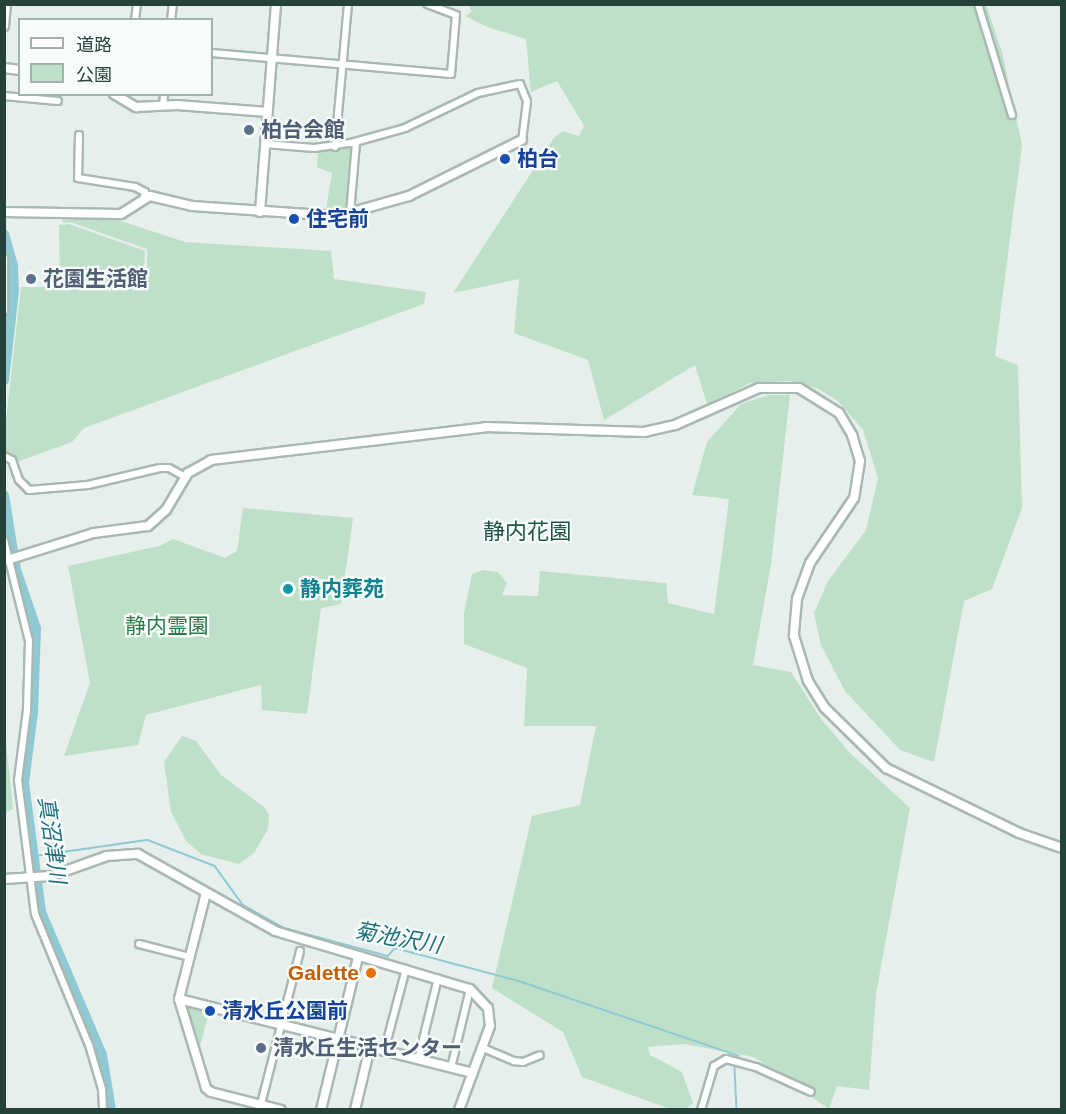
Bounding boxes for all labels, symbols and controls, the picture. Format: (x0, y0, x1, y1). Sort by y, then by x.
legend (18, 18, 213, 96)
text: 道路 (76, 35, 112, 55)
text: 公園 (76, 65, 112, 85)
place label: 柏台会館 (261, 117, 345, 143)
marker: 柏台会館 (242, 123, 256, 137)
place label: 柏台 (517, 146, 559, 172)
marker: 柏台 (498, 152, 512, 166)
place label: 住宅前 (306, 206, 369, 232)
marker: 住宅前 (287, 212, 301, 226)
place label: 花園生活館 (43, 266, 148, 292)
marker: 花園生活館 (24, 272, 38, 286)
district label: 静内花園 (483, 519, 571, 545)
place label: 静内葬苑 (300, 576, 384, 602)
marker: 静内葬苑 (281, 582, 295, 596)
park label: 静内霊園 (125, 613, 209, 639)
water label: 真沼津川 (33, 795, 71, 885)
water label: 菊池沢川 (352, 917, 444, 959)
place label: Galette (288, 960, 359, 986)
marker: Galette (364, 966, 378, 980)
place label: 清水丘公園前 (222, 998, 348, 1024)
marker: 清水丘公園前 (203, 1004, 217, 1018)
place label: 清水丘生活センター (273, 1035, 462, 1061)
marker: 清水丘生活センター (254, 1041, 268, 1055)

